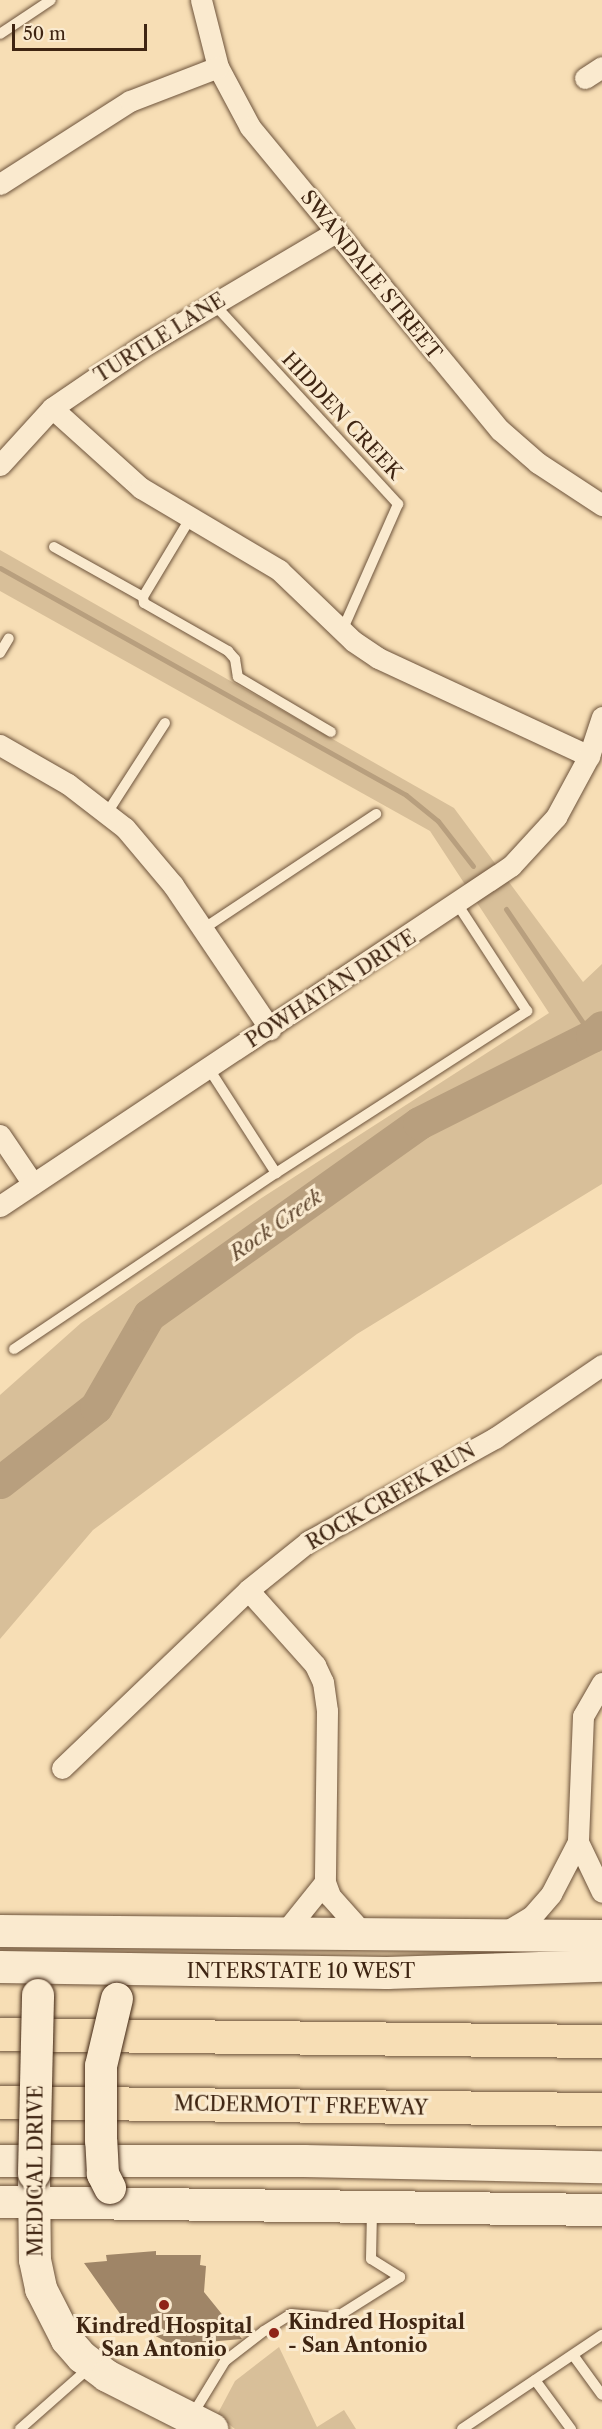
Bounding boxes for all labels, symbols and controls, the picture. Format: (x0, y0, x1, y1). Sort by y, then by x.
scale bar (15, 12, 150, 50)
text: 50 m (23, 23, 66, 45)
street label: SWANDALE STREET (295, 186, 447, 364)
street label: TURTLE LANE (90, 288, 230, 388)
street label: HIDDEN CREEK (277, 347, 407, 485)
street label: POWHATAN DRIVE (241, 925, 421, 1053)
water label: Rock Creek (225, 1184, 327, 1266)
street label: ROCK CREEK RUN (302, 1439, 480, 1555)
street label: INTERSTATE 10 WEST (186, 1959, 416, 1983)
street label: MEDICAL DRIVE (24, 2085, 48, 2257)
street label: MCDERMOTT FREEWAY (173, 2092, 429, 2120)
marker: Kindred Hospital San Antonio (157, 2298, 171, 2312)
place label: Kindred Hospital - San Antonio (288, 2310, 465, 2357)
place label: Kindred Hospital San Antonio (76, 2314, 252, 2361)
marker: Kindred Hospital - San Antonio (265, 2324, 283, 2342)

